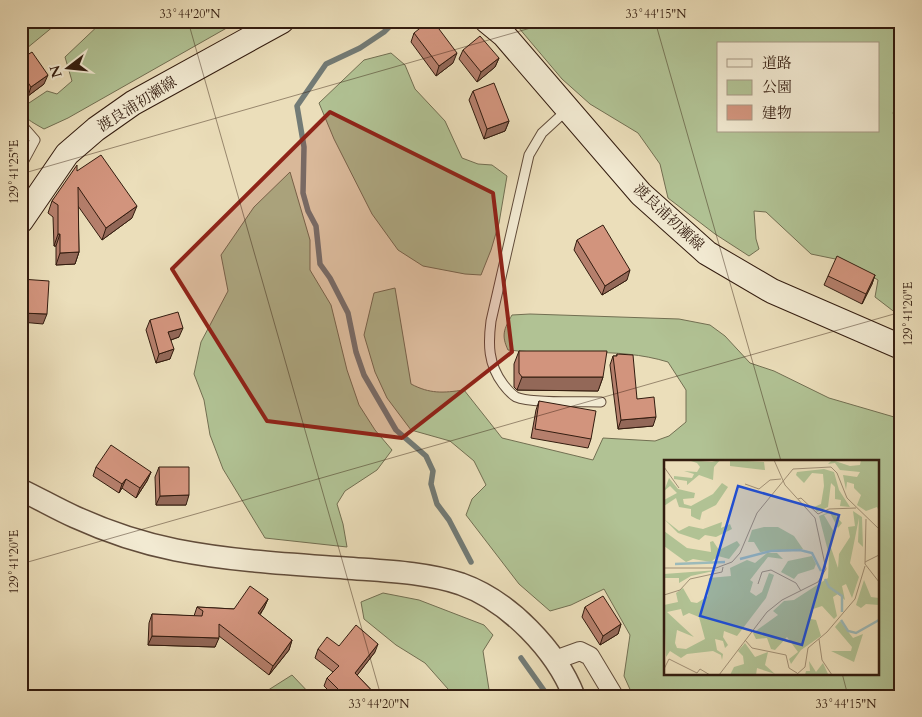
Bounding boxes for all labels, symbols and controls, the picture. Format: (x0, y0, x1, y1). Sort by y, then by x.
text: 33°44'20"N (160, 6, 221, 22)
text: 33°44'15"N (626, 6, 687, 22)
north arrow (42, 42, 92, 92)
legend (717, 42, 880, 132)
text: 道路 (762, 53, 792, 73)
text: N (45, 63, 67, 80)
street label: 渡良浦初瀬線 (94, 72, 180, 136)
text: 公園 (762, 77, 792, 97)
text: 建物 (762, 103, 792, 123)
text: 129°41'25"E (6, 140, 22, 204)
street label: 渡良浦初瀬線 (629, 179, 709, 255)
text: 129°41'20"E (900, 282, 916, 346)
inset map (664, 460, 880, 674)
text: 129°41'20"E (6, 530, 22, 594)
text: 33°44'20"N (349, 696, 410, 712)
text: 33°44'15"N (816, 696, 877, 712)

